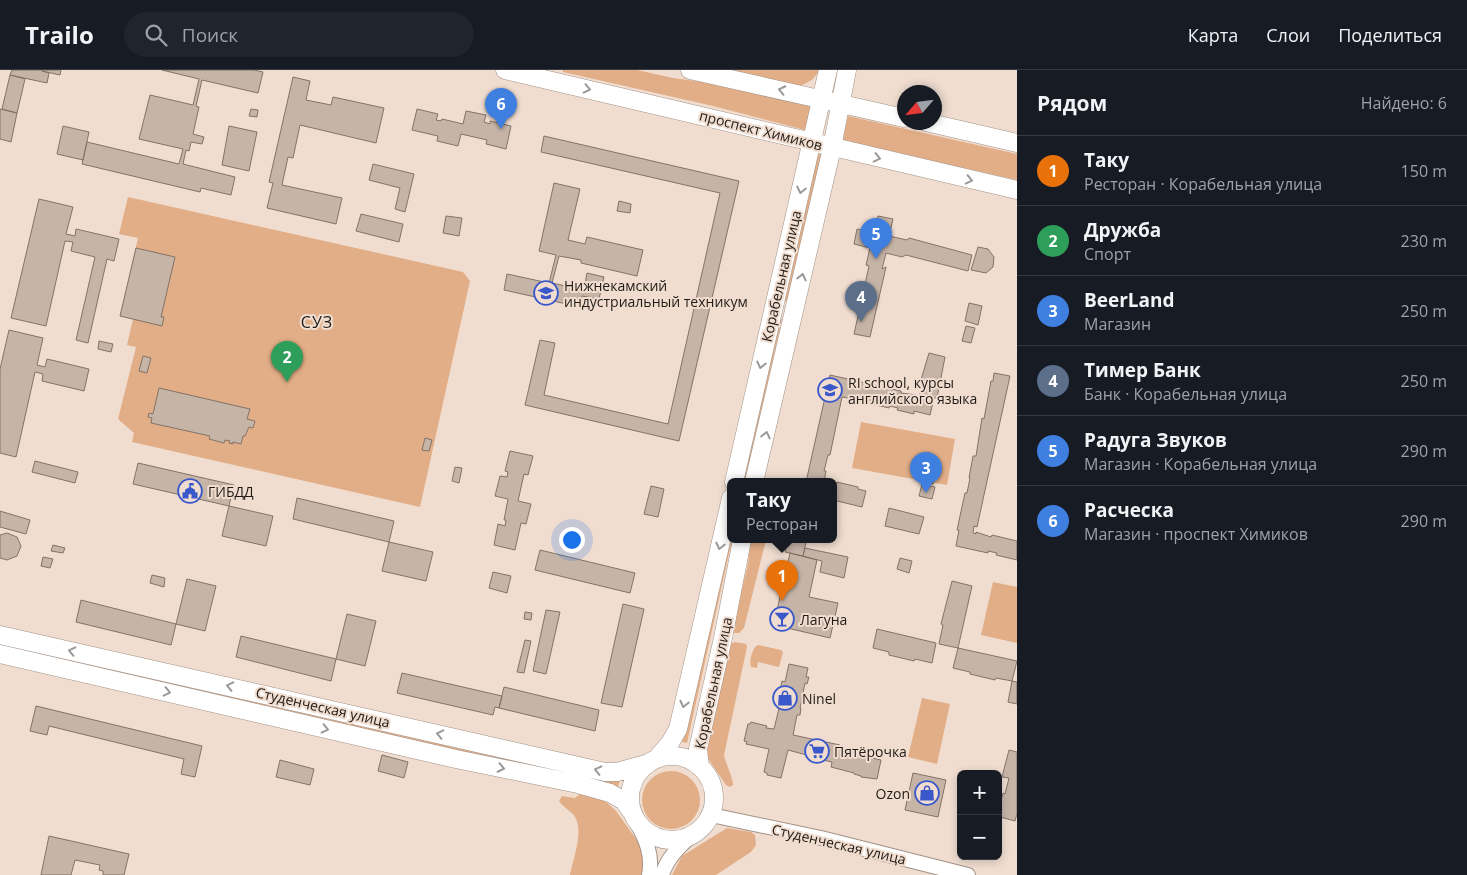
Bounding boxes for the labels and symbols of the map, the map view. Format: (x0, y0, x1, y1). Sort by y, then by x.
one-way arrow (582, 83, 591, 93)
north arrow (897, 85, 942, 130)
one-way arrow (778, 86, 786, 96)
pin: 6 (485, 88, 517, 129)
street label: проспект Химиков (697, 106, 825, 154)
one-way arrow (872, 152, 881, 163)
one-way arrow (965, 174, 974, 184)
one-way arrow (796, 185, 806, 194)
street label: Корабельная улица (757, 208, 805, 344)
pin: 5 (860, 218, 892, 259)
one-way arrow (796, 272, 807, 281)
place label: Нижнекамский индустриальный техникум (564, 276, 748, 311)
school or university icon: Нижнекамский индустриальный техникум (533, 280, 559, 306)
pin: 4 (845, 281, 877, 322)
district label: СУЗ (301, 311, 333, 333)
pin: 2 (271, 341, 303, 382)
one-way arrow (756, 361, 767, 370)
place label: RI school, курсы английского языка (848, 373, 977, 408)
school or university icon: RI school, курсы английского языка (817, 377, 843, 403)
one-way arrow (760, 430, 771, 439)
pin: 3 (910, 452, 942, 493)
public building icon: ГИБДД (177, 478, 203, 504)
place label: ГИБДД (208, 482, 254, 501)
your location (559, 527, 585, 553)
one-way arrow (715, 541, 726, 550)
pin: 1 (766, 560, 798, 601)
bar icon: Лагуна (769, 606, 795, 632)
place label: Лагуна (800, 610, 847, 629)
street label: Корабельная улица (690, 615, 736, 751)
one-way arrow (67, 646, 76, 657)
one-way arrow (226, 682, 235, 692)
street label: Студенческая улица (254, 682, 392, 732)
shop icon: Ninel (772, 685, 798, 711)
one-way arrow (163, 686, 172, 697)
place label: Ninel (802, 689, 836, 708)
one-way arrow (679, 700, 690, 708)
one-way arrow (321, 723, 330, 734)
one-way arrow (436, 729, 445, 740)
supermarket icon: Пятёрочка (804, 738, 830, 764)
place label: Пятёрочка (834, 742, 907, 761)
one-way arrow (497, 762, 505, 773)
one-way arrow (594, 765, 603, 776)
shop icon: Ozon (914, 780, 940, 806)
place label: Ozon (876, 784, 910, 803)
street label: Студенческая улица (770, 819, 908, 869)

